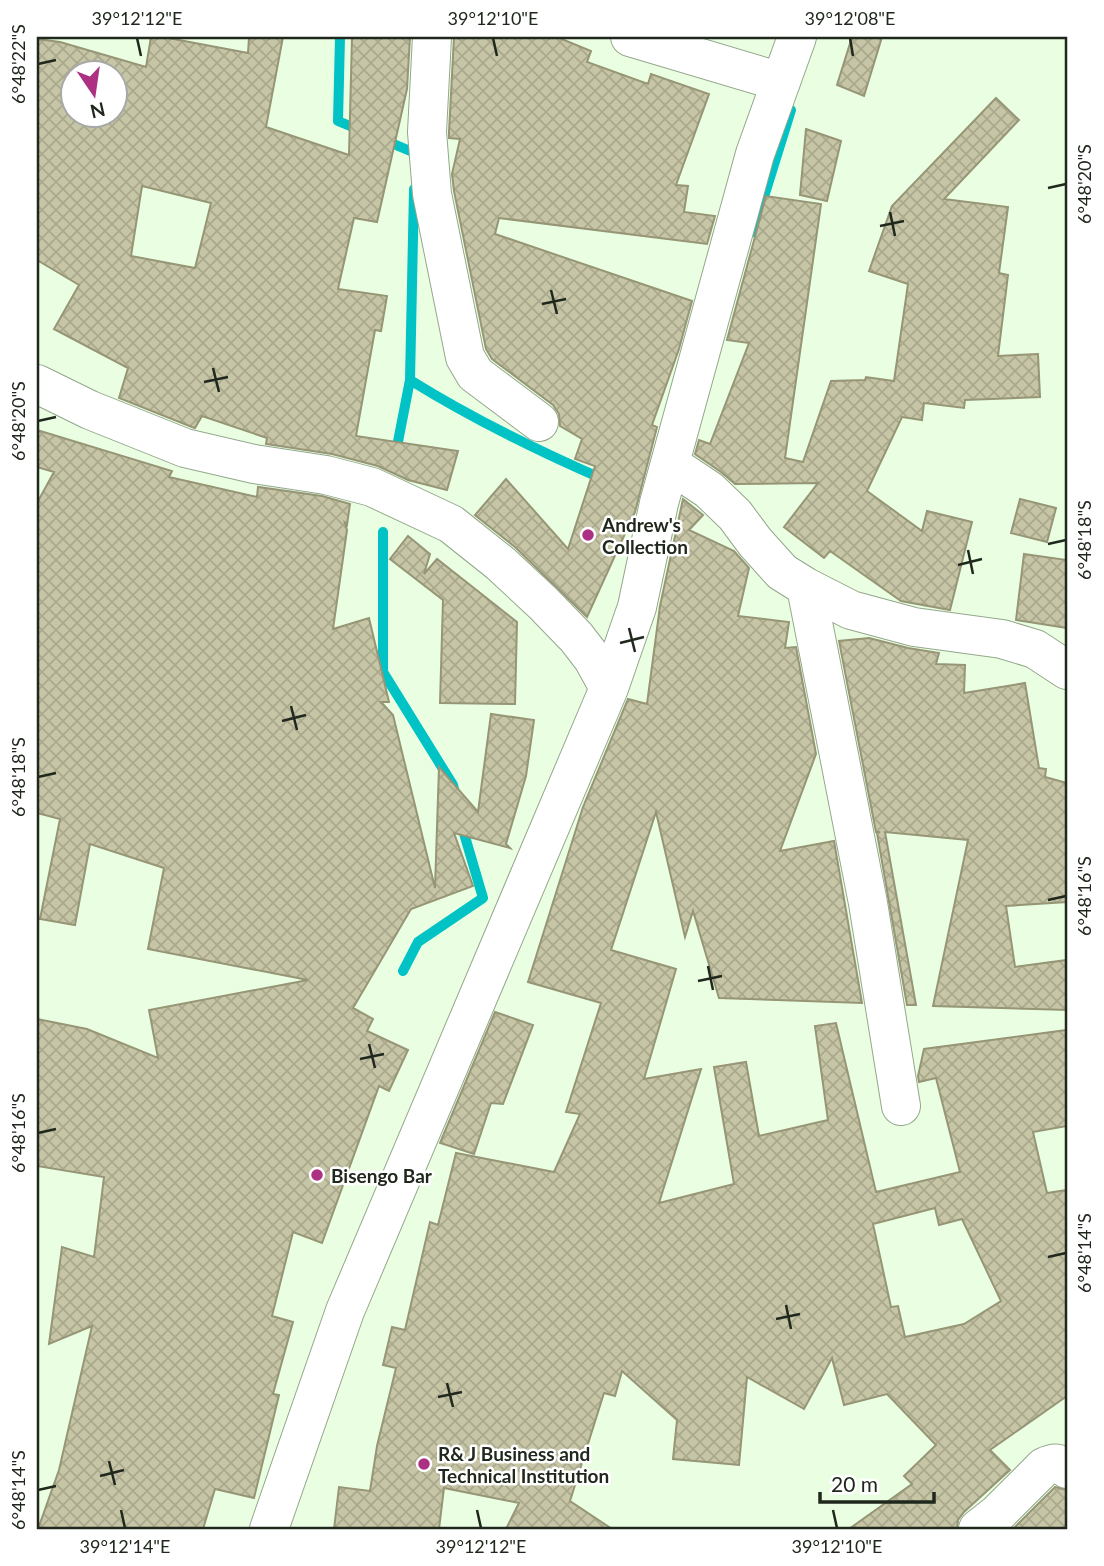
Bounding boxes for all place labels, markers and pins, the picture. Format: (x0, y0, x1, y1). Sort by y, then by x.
place label: Andrew's Collection (601, 513, 688, 558)
marker: Andrew's Collection (580, 527, 596, 543)
place label: Bisengo Bar (331, 1164, 433, 1187)
marker: Bisengo Bar (309, 1167, 325, 1183)
place label: R& J Business and Technical Institution (438, 1442, 609, 1487)
marker: R& J Business and Technical Institution (416, 1456, 432, 1472)

